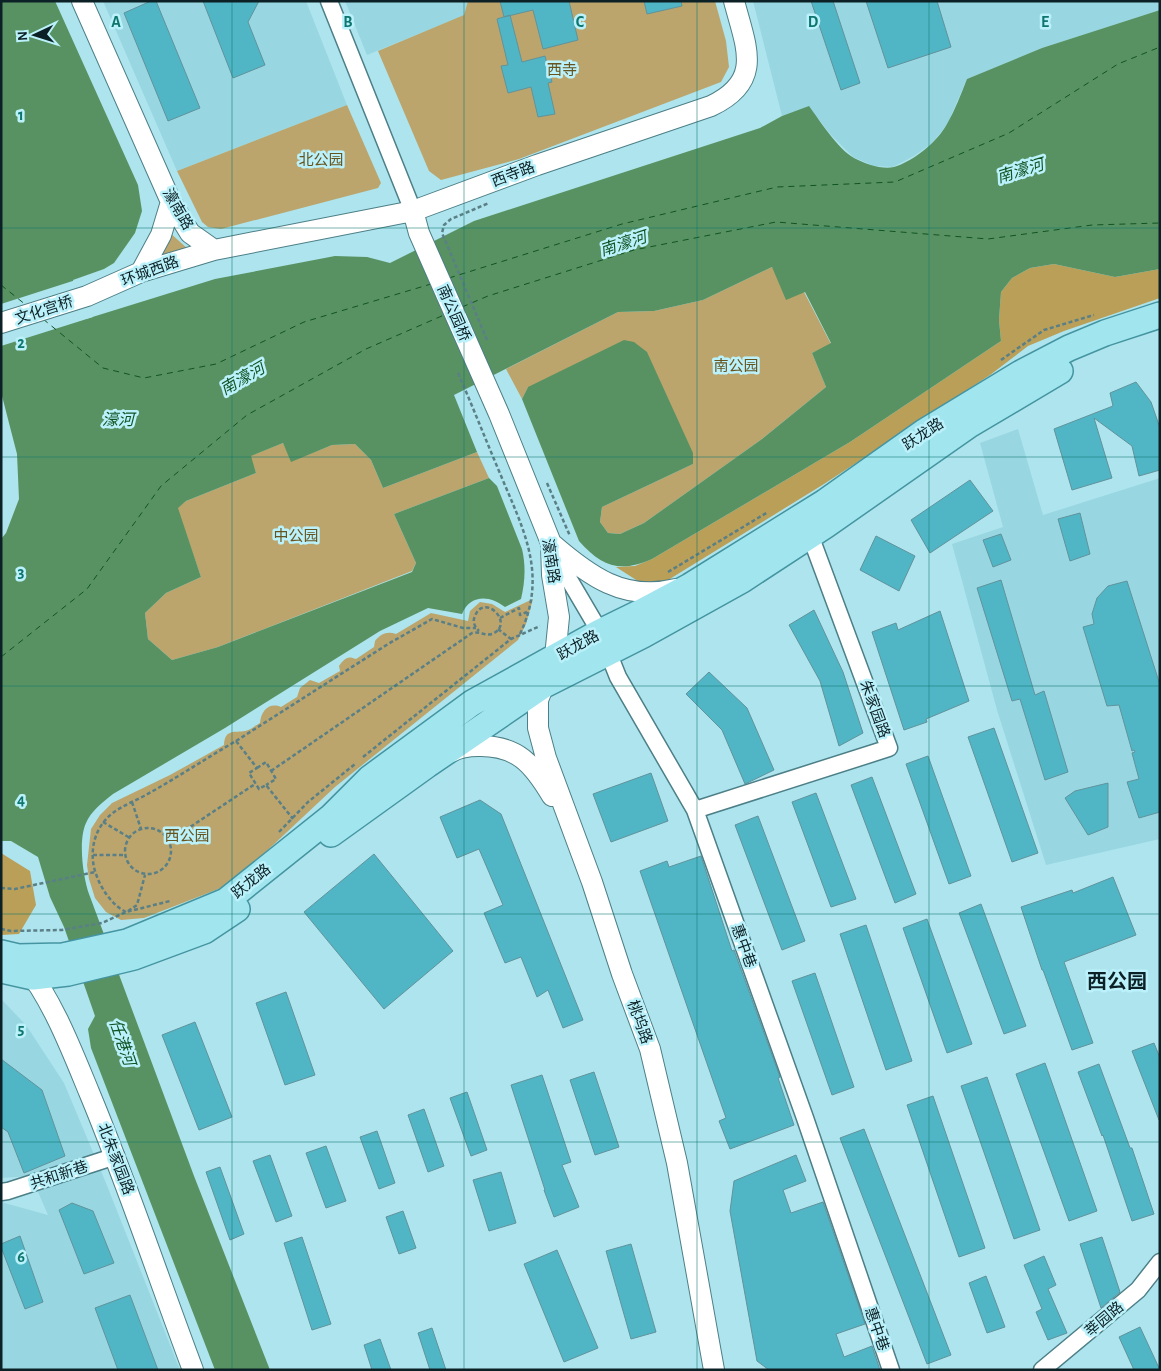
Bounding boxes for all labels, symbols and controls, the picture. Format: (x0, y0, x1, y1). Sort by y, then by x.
north arrow (10, 10, 60, 60)
text: A (111, 14, 121, 30)
text: B (343, 14, 353, 30)
text: C (576, 14, 585, 30)
text: D (808, 14, 819, 30)
text: E (1041, 14, 1049, 30)
text: N (16, 30, 30, 41)
park label: 西寺 (547, 62, 577, 78)
text: 1 (18, 107, 24, 123)
park label: 北公园 (298, 151, 344, 168)
water label: 南濠河 (995, 154, 1048, 186)
street label: 西寺路 (489, 158, 537, 190)
street label: 濠南路 (160, 186, 196, 232)
water label: 南濠河 (598, 227, 651, 259)
street label: 环城西路 (119, 253, 181, 289)
street label: 南公园桥 (434, 282, 474, 344)
street label: 文化宫桥 (13, 292, 75, 327)
text: 2 (17, 335, 25, 351)
water label: 南濠河 (217, 358, 270, 398)
park label: 南公园 (713, 358, 759, 374)
water label: 濠河 (102, 411, 137, 428)
street label: 跃龙路 (899, 414, 946, 453)
park label: 中公园 (273, 528, 319, 544)
street label: 濠南路 (540, 538, 562, 584)
text: 3 (18, 564, 25, 580)
street label: 跃龙路 (554, 626, 602, 663)
street label: 朱家园路 (857, 678, 893, 740)
text: 4 (17, 792, 25, 808)
park label: 西公园 (164, 828, 210, 844)
street label: 跃龙路 (228, 860, 274, 901)
street label: 惠中巷 (729, 922, 759, 970)
district label: 西公园 (1087, 971, 1147, 992)
street label: 桃坞路 (625, 998, 656, 1046)
water label: 任港河 (107, 1017, 139, 1070)
text: 5 (18, 1021, 25, 1037)
street label: 北朱家园路 (95, 1121, 138, 1197)
street label: 共和新巷 (28, 1158, 90, 1192)
text: 6 (17, 1249, 25, 1265)
street label: 莘园路 (1082, 1298, 1126, 1340)
street label: 惠中巷 (862, 1305, 892, 1353)

